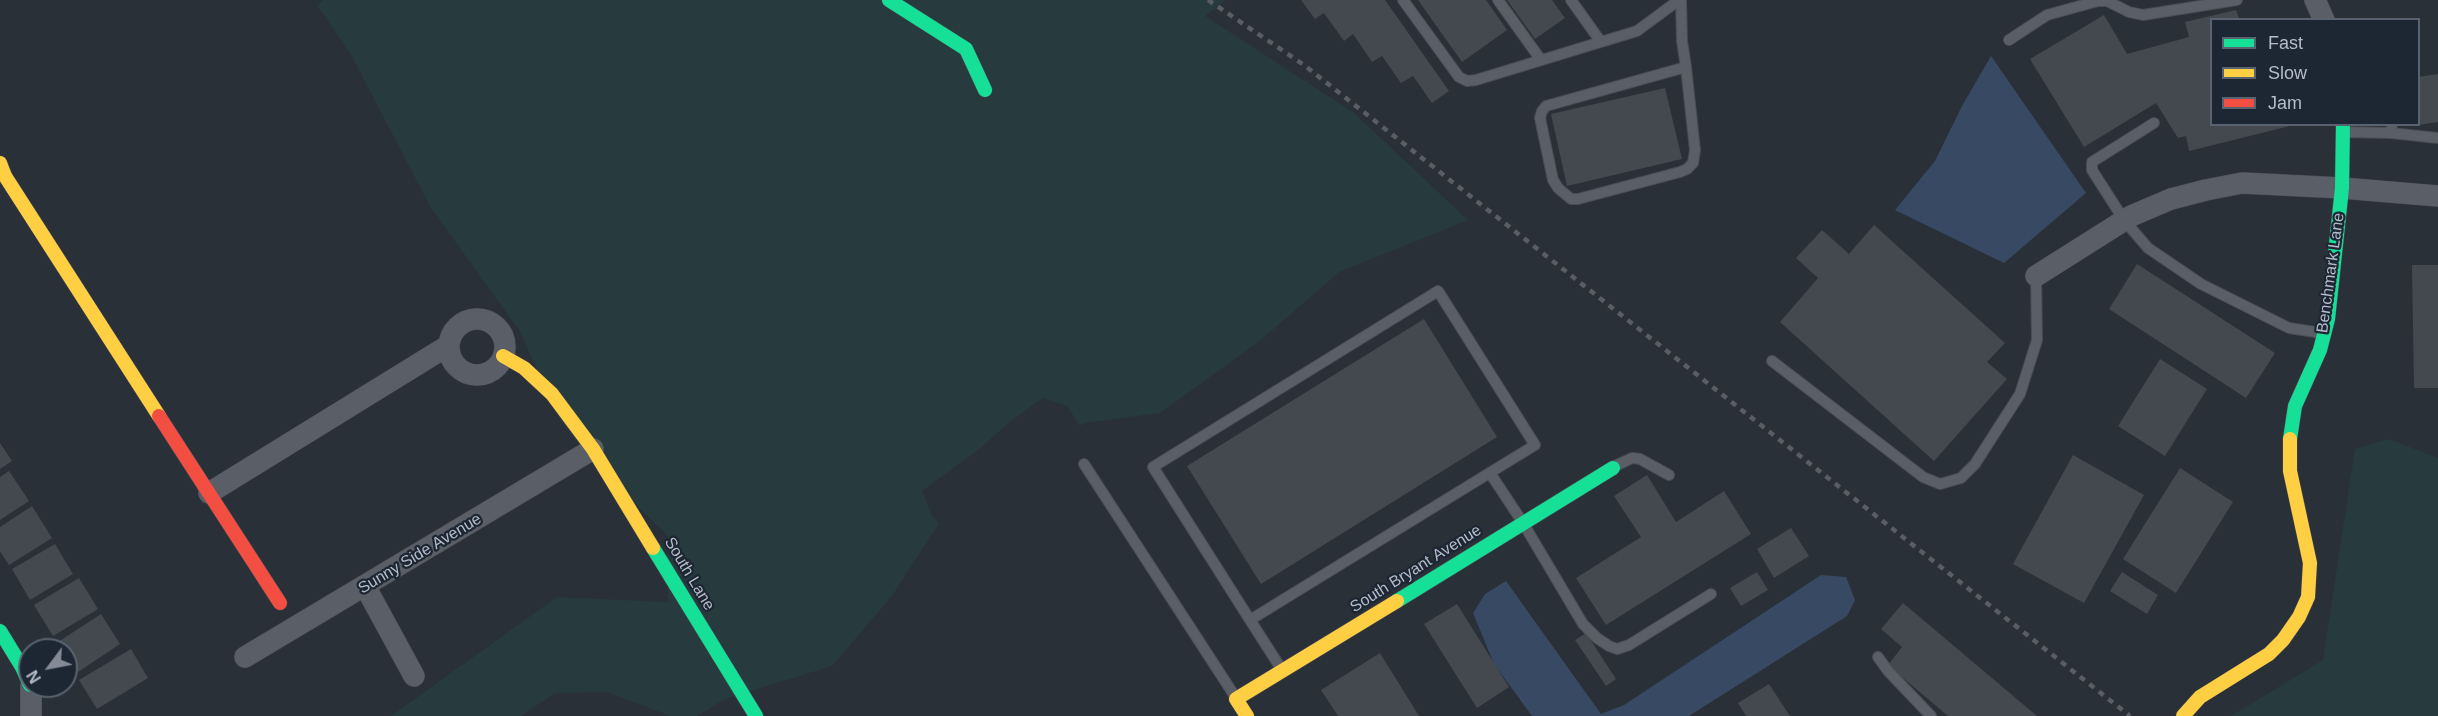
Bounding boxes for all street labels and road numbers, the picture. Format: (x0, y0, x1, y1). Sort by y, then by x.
street label: Benchmark Lane (2313, 212, 2349, 334)
street label: Sunny Side Avenue (355, 510, 485, 598)
street label: South Bryant Avenue (1347, 521, 1485, 617)
street label: South Lane (660, 534, 718, 614)

